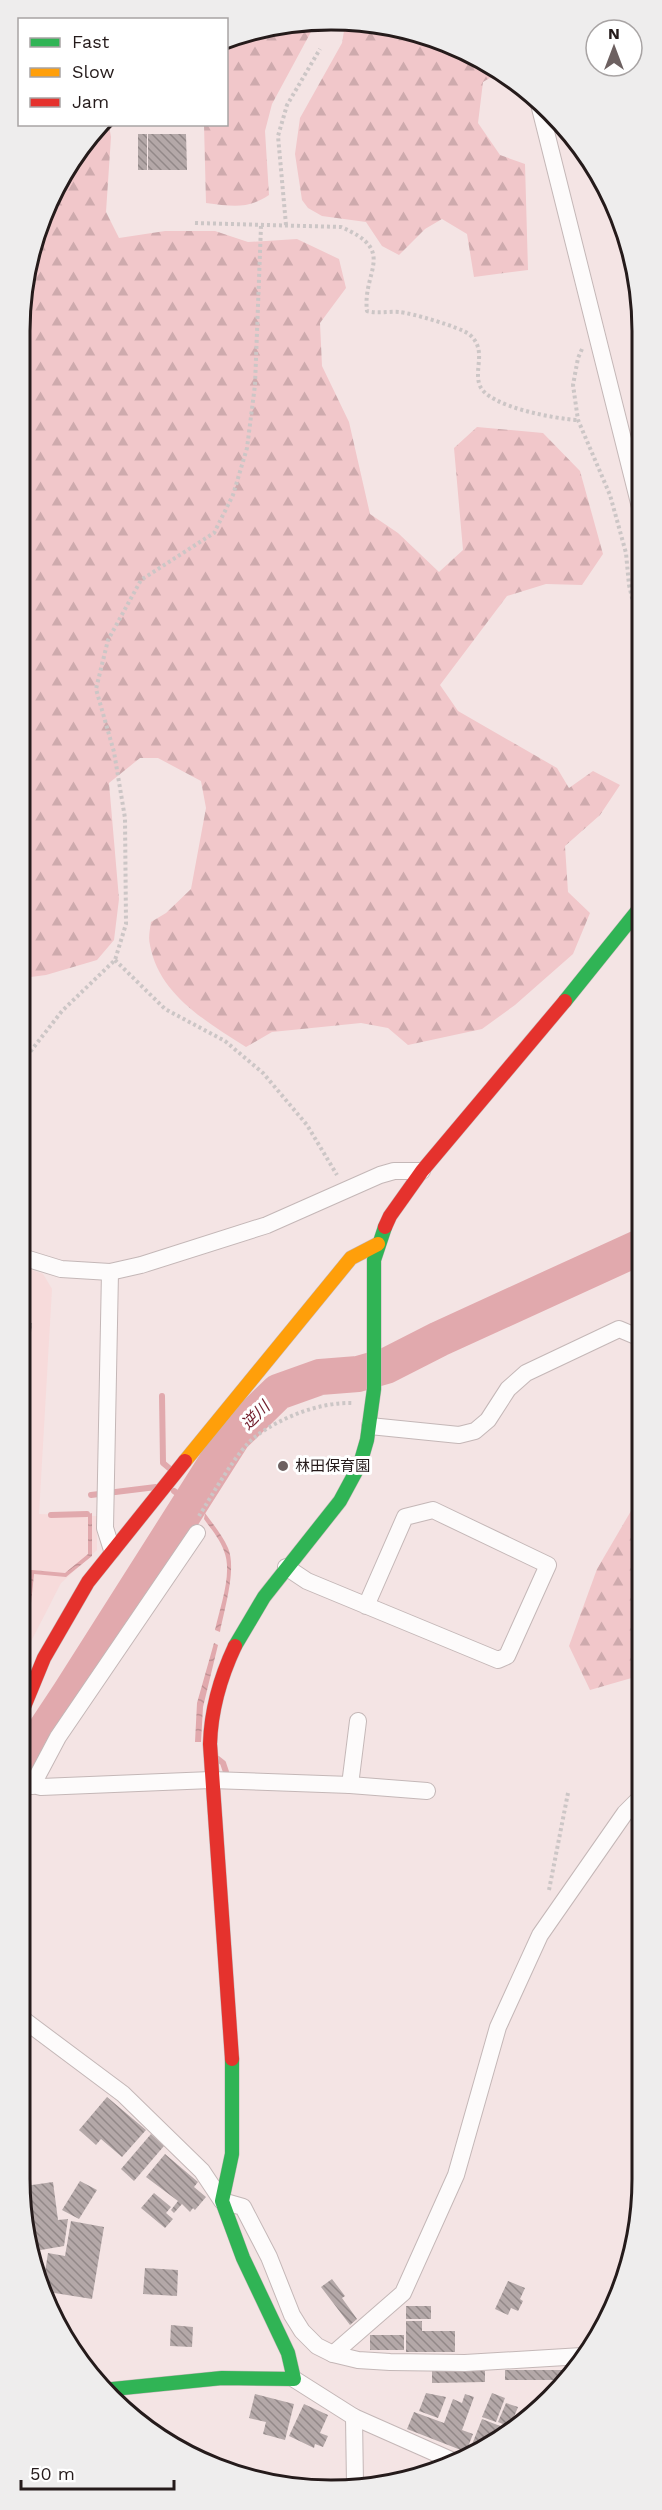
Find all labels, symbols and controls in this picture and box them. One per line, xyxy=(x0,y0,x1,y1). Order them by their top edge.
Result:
legend xyxy=(18,18,228,126)
north arrow xyxy=(584,18,644,78)
text: N xyxy=(608,24,620,43)
text: Fast xyxy=(72,31,110,52)
text: Slow xyxy=(72,61,115,82)
text: Jam xyxy=(72,91,109,112)
water label: 逆川 xyxy=(237,1396,275,1433)
place label: 林田保育園 xyxy=(295,1457,370,1475)
marker: 林田保育園 xyxy=(276,1459,290,1473)
scale bar xyxy=(21,2453,174,2491)
text: 50 m xyxy=(30,2463,75,2484)

